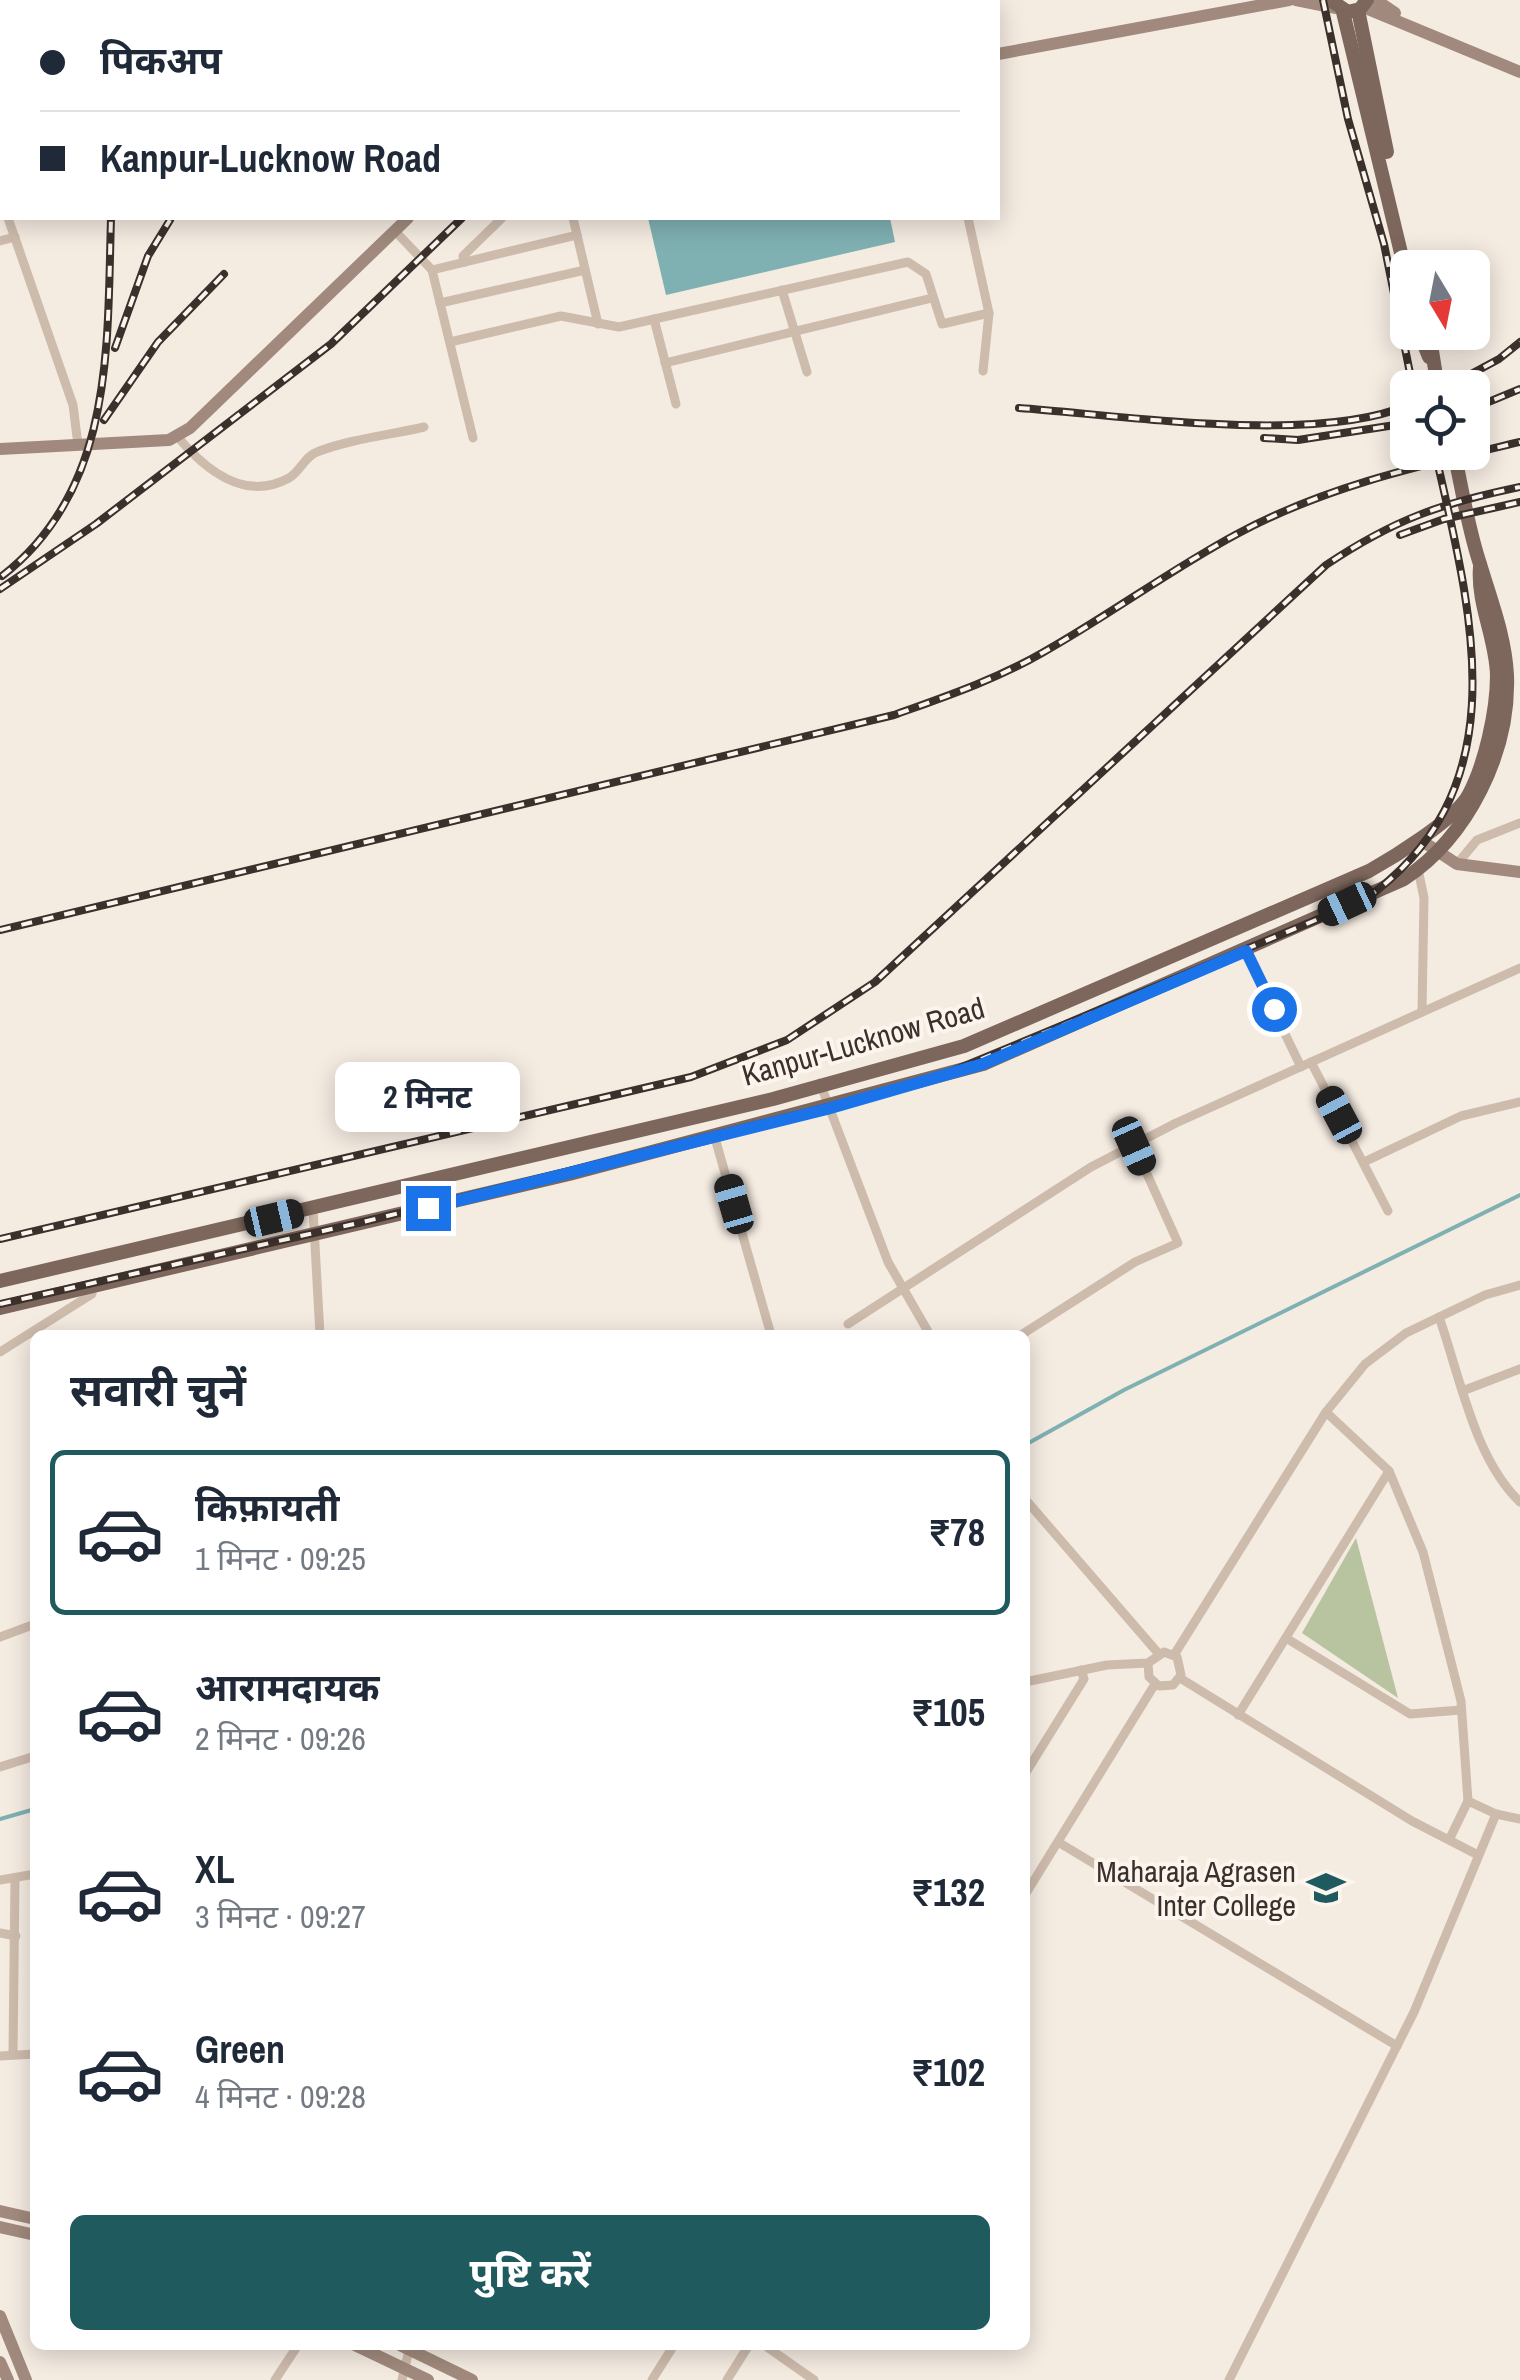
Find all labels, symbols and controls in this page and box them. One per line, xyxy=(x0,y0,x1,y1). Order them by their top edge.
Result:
text: पिकअप xyxy=(100,35,222,86)
text: Kanpur-Lucknow Road xyxy=(100,133,441,184)
north arrow xyxy=(1390,250,1490,350)
map controls xyxy=(1390,250,1490,470)
button: locate xyxy=(1390,370,1490,470)
car xyxy=(1313,878,1381,930)
street label: Kanpur-Lucknow Road xyxy=(737,987,989,1095)
route start xyxy=(1252,987,1297,1032)
callout: 2 मिनट xyxy=(336,1063,520,1133)
text: 2 मिनट xyxy=(383,1075,472,1118)
car xyxy=(1312,1081,1366,1149)
car xyxy=(1108,1112,1160,1180)
car xyxy=(711,1171,757,1237)
route end xyxy=(406,1186,451,1231)
car xyxy=(241,1197,307,1239)
text: सवारी चुनें xyxy=(70,1359,246,1420)
text: किफ़ायती xyxy=(195,1482,339,1533)
icon: car xyxy=(75,1488,165,1578)
text: ₹78 xyxy=(928,1507,985,1558)
text: 1 मिनट · 09:25 xyxy=(195,1537,366,1580)
text: आरामदायक xyxy=(195,1662,379,1713)
icon: car xyxy=(75,1668,165,1758)
text: ₹105 xyxy=(911,1687,985,1738)
text: 2 मिनट · 09:26 xyxy=(195,1717,366,1760)
text: XL xyxy=(195,1844,235,1895)
icon: car xyxy=(75,1848,165,1938)
place label: Maharaja Agrasen Inter College xyxy=(1096,1851,1296,1925)
text: ₹132 xyxy=(911,1867,985,1918)
school or university icon: Maharaja Agrasen Inter College xyxy=(1305,1867,1347,1909)
text: 3 मिनट · 09:27 xyxy=(195,1895,366,1938)
text: Green xyxy=(195,2024,285,2075)
icon: car xyxy=(75,2028,165,2118)
text: ₹102 xyxy=(911,2047,985,2098)
text: 4 मिनट · 09:28 xyxy=(195,2075,366,2118)
button: पुष्टि करें xyxy=(70,2215,990,2330)

